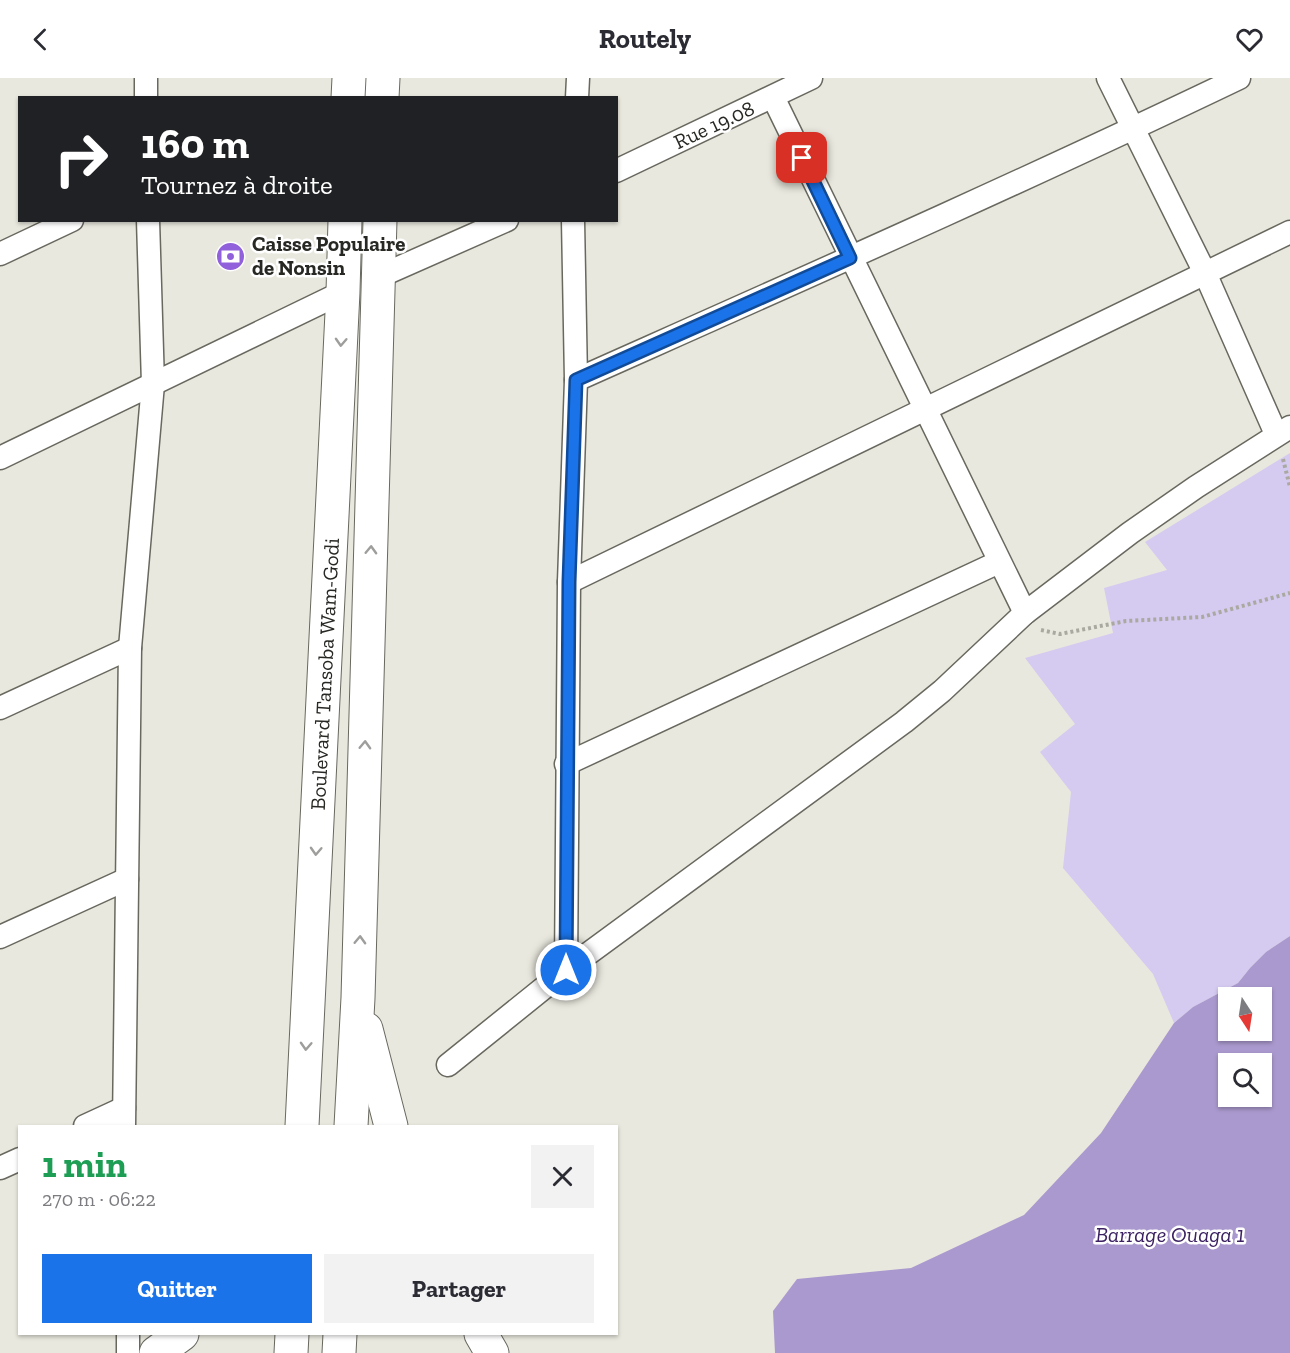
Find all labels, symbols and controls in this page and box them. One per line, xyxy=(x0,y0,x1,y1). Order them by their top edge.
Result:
icon: back xyxy=(24,23,57,56)
text: Routely xyxy=(599,23,691,55)
icon: heart xyxy=(1233,23,1266,56)
street label: Rue 19.08 xyxy=(669,95,758,154)
text: 160 m xyxy=(141,118,249,169)
icon: right xyxy=(42,120,120,198)
pin xyxy=(776,132,827,183)
icon: arrive xyxy=(785,141,818,174)
text: Tournez à droite xyxy=(141,169,333,201)
place label: Caisse Populaire de Nonsin xyxy=(252,231,406,280)
bank icon: Caisse Populaire de Nonsin xyxy=(215,240,247,272)
one-way arrow xyxy=(334,337,347,346)
street label: Boulevard Tansoba Wam-Godi xyxy=(305,537,344,811)
one-way arrow xyxy=(364,545,377,554)
one-way arrow xyxy=(359,740,372,749)
one-way arrow xyxy=(309,847,322,856)
one-way arrow xyxy=(353,935,366,944)
position arrow xyxy=(534,938,598,1002)
north arrow xyxy=(1218,987,1272,1041)
map controls xyxy=(1218,987,1272,1107)
one-way arrow xyxy=(300,1042,313,1051)
button: search xyxy=(1218,1053,1272,1107)
text: 1 min xyxy=(42,1143,127,1186)
button: close xyxy=(531,1145,594,1208)
text: 270 m · 06:22 xyxy=(42,1187,156,1211)
water label: Barrage Ouaga 1 xyxy=(1095,1221,1245,1248)
button: Quitter xyxy=(42,1254,312,1323)
button: Partager xyxy=(324,1254,594,1323)

